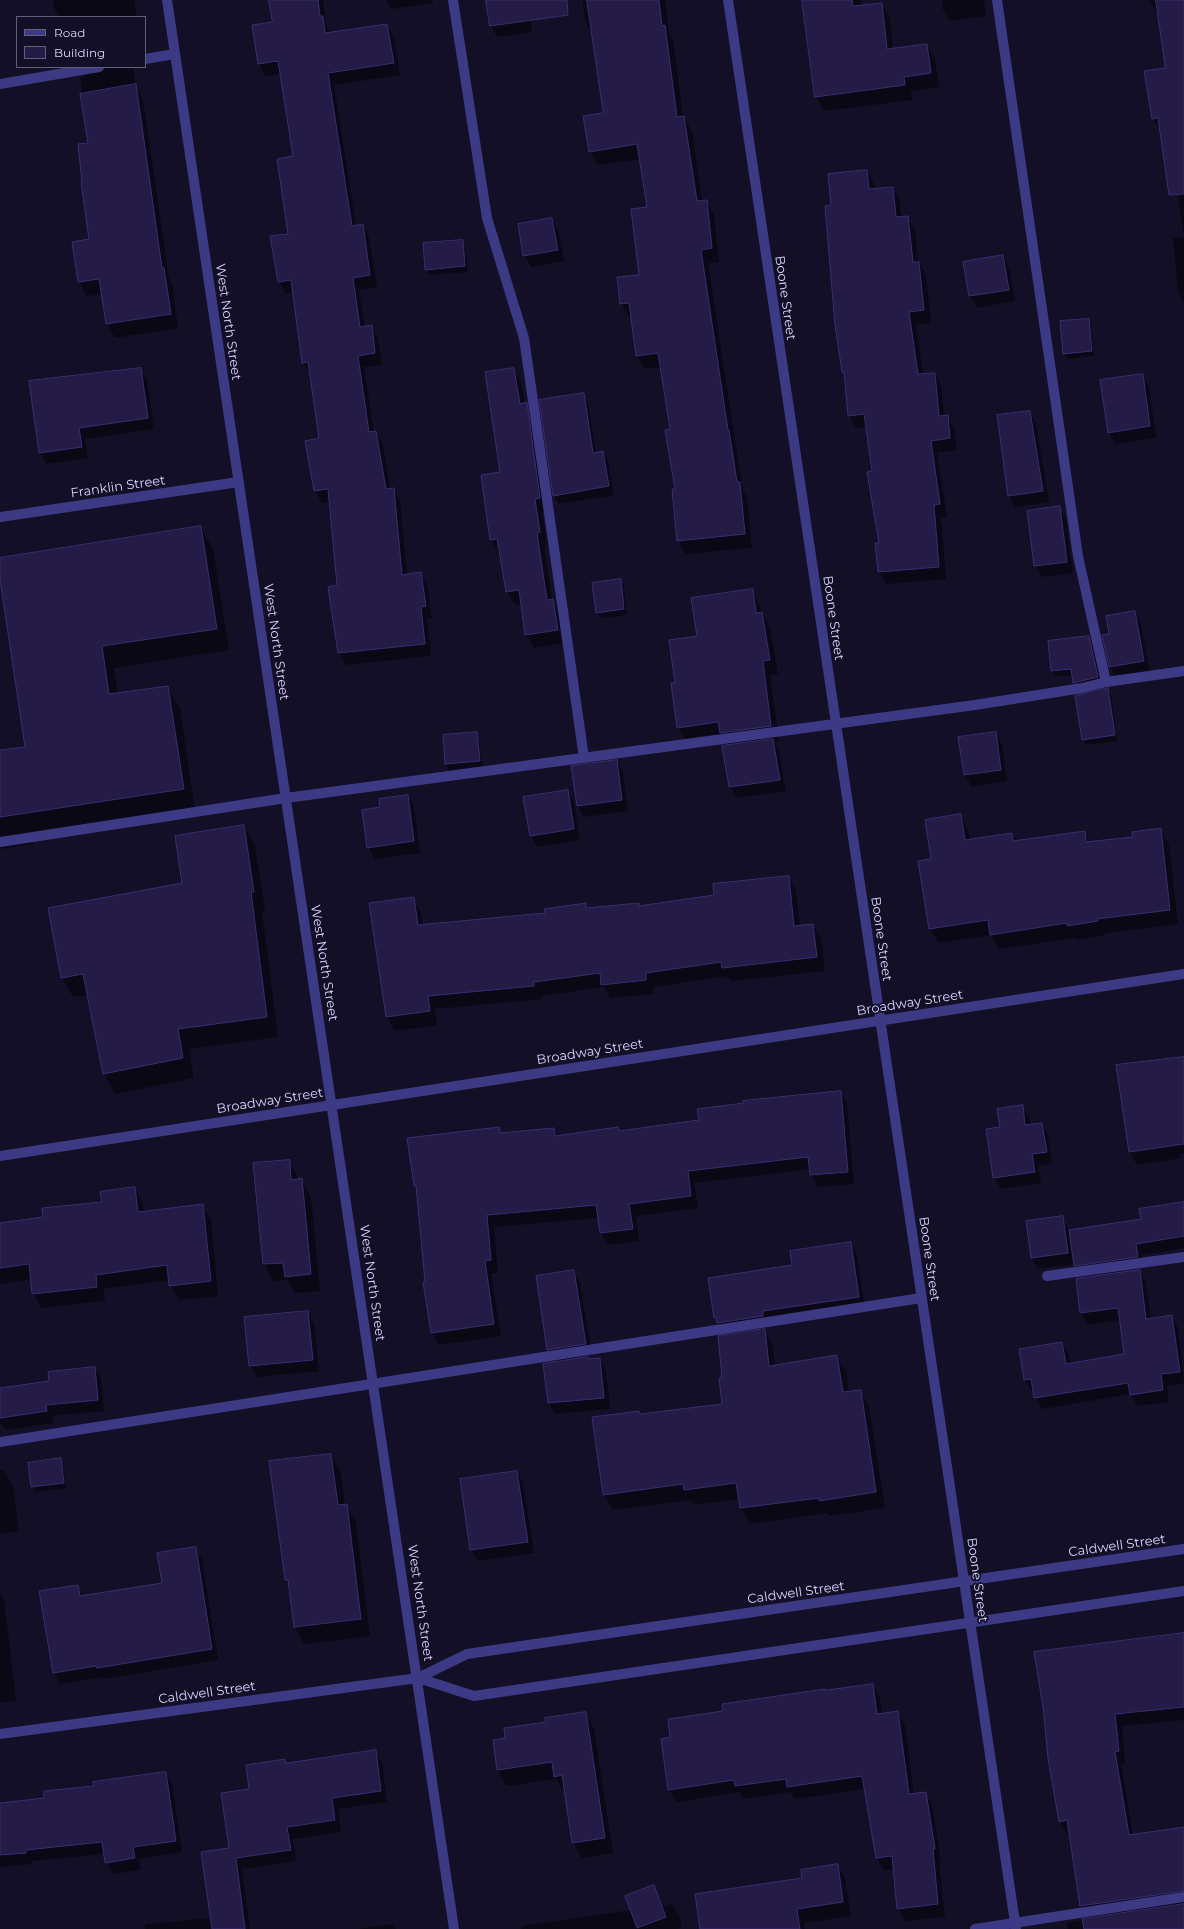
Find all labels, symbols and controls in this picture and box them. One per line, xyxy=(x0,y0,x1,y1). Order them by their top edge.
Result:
legend xyxy=(16,16,146,68)
text: Road xyxy=(54,25,85,40)
text: Building xyxy=(54,45,105,60)
street label: Boone Street xyxy=(771,255,799,341)
street label: West North Street xyxy=(212,263,244,381)
street label: Franklin Street xyxy=(70,473,166,501)
street label: Boone Street xyxy=(819,575,847,661)
street label: West North Street xyxy=(260,583,292,701)
street label: Boone Street xyxy=(867,896,895,982)
street label: West North Street xyxy=(307,904,341,1022)
street label: Broadway Street xyxy=(856,987,964,1019)
street label: Broadway Street xyxy=(536,1036,644,1068)
street label: Broadway Street xyxy=(216,1085,324,1117)
street label: Boone Street xyxy=(915,1216,943,1302)
street label: West North Street xyxy=(356,1224,388,1342)
street label: Caldwell Street xyxy=(1067,1531,1167,1561)
street label: Boone Street xyxy=(963,1537,991,1623)
street label: West North Street xyxy=(404,1544,436,1662)
street label: Caldwell Street xyxy=(746,1578,846,1608)
street label: Caldwell Street xyxy=(157,1678,257,1708)

